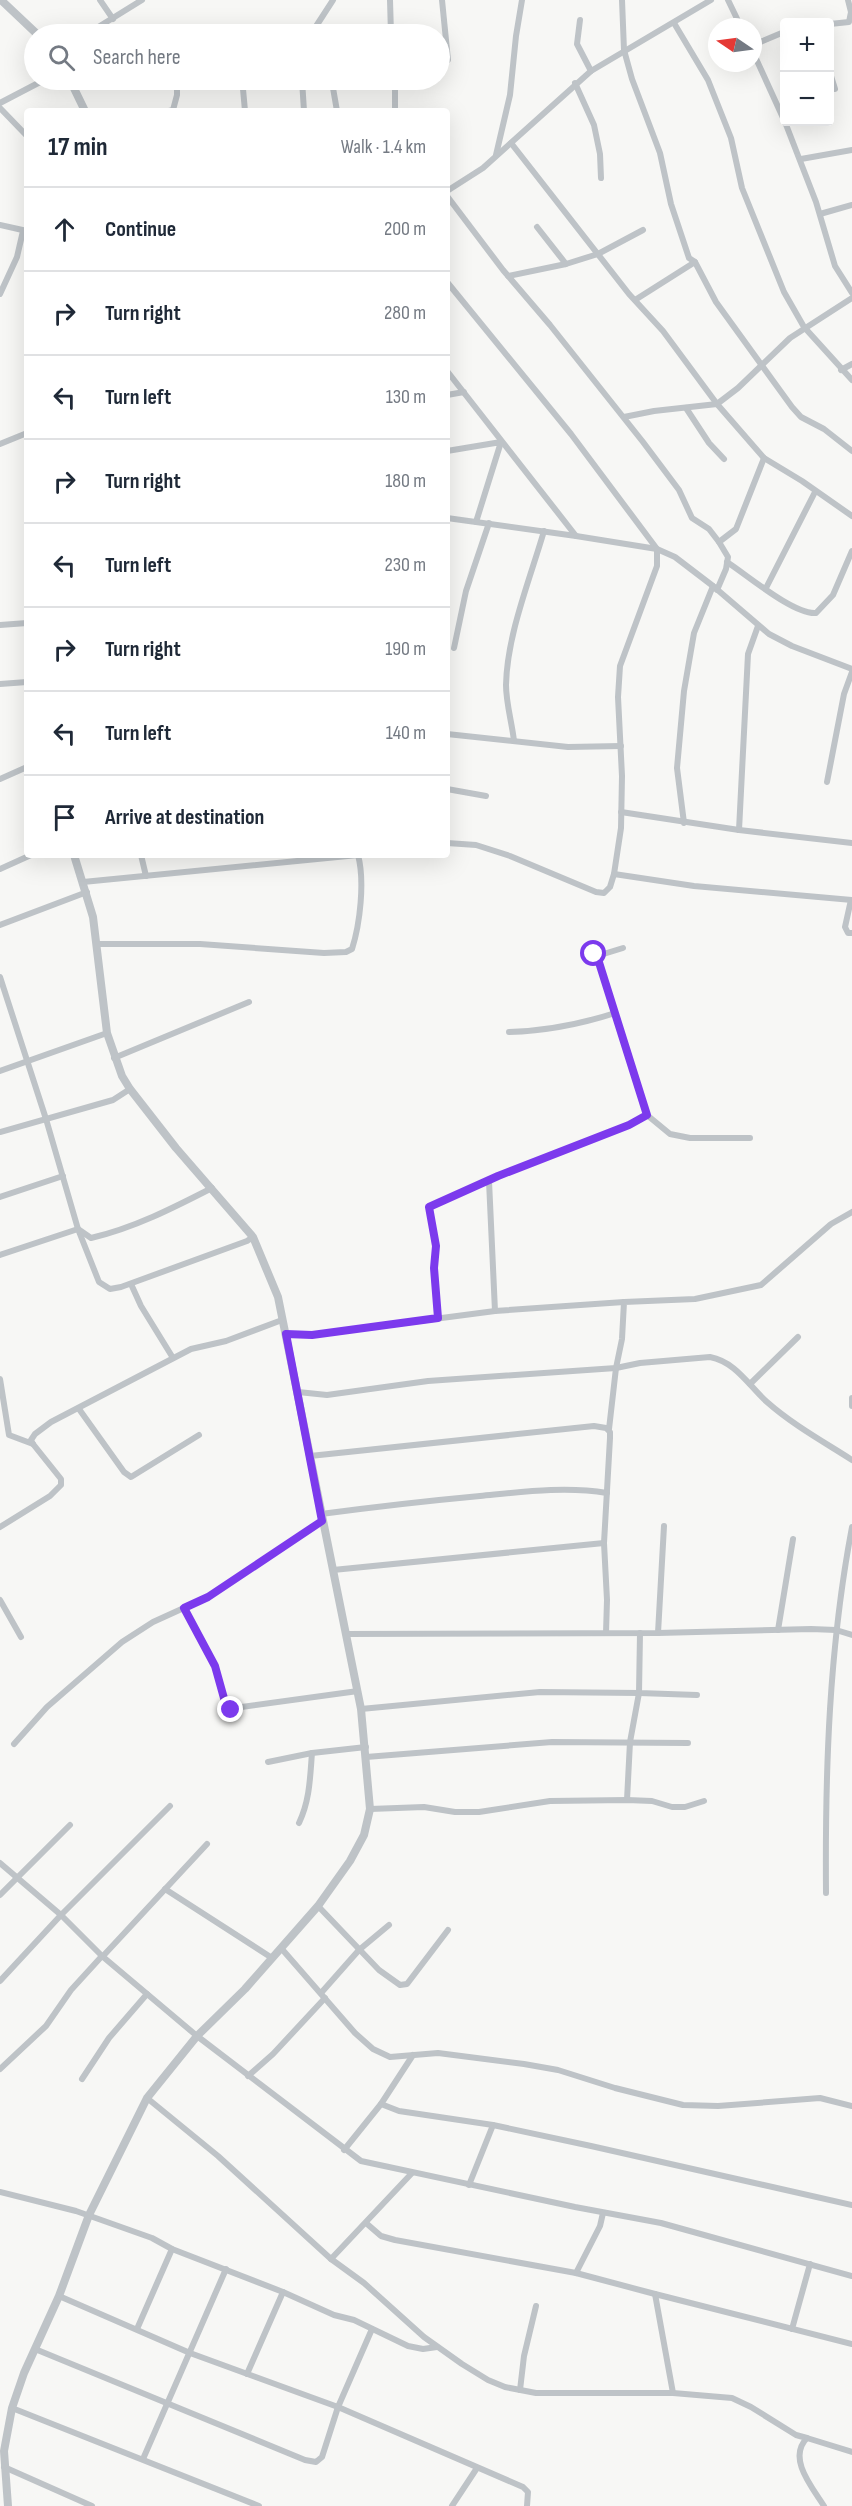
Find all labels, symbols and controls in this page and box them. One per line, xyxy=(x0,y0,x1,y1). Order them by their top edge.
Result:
north arrow xyxy=(708,18,762,72)
map controls xyxy=(780,18,834,126)
button: + xyxy=(780,18,834,72)
search box xyxy=(24,24,450,90)
icon: search xyxy=(45,41,78,74)
text: Search here xyxy=(93,44,180,71)
button: − xyxy=(780,72,834,126)
text: 17 min xyxy=(48,132,108,163)
text: Walk · 1.4 km xyxy=(341,135,426,159)
icon: ahead xyxy=(48,213,81,246)
text: Continue xyxy=(105,216,176,243)
text: 200 m xyxy=(384,217,426,241)
icon: right xyxy=(48,297,81,330)
text: Turn right xyxy=(105,300,181,327)
text: 280 m xyxy=(384,301,426,325)
icon: left xyxy=(48,381,81,414)
text: Turn left xyxy=(105,384,171,411)
text: 130 m xyxy=(386,385,426,409)
icon: right xyxy=(48,465,81,498)
text: Turn right xyxy=(105,468,181,495)
text: 180 m xyxy=(385,469,426,493)
icon: left xyxy=(48,549,81,582)
text: Turn left xyxy=(105,552,171,579)
text: 230 m xyxy=(384,553,426,577)
icon: right xyxy=(48,633,81,666)
text: Turn right xyxy=(105,636,181,663)
text: 190 m xyxy=(385,637,426,661)
icon: left xyxy=(48,717,81,750)
text: Turn left xyxy=(105,720,171,747)
text: 140 m xyxy=(386,721,426,745)
icon: arrive xyxy=(48,801,81,834)
text: Arrive at destination xyxy=(105,804,264,831)
route start xyxy=(580,940,606,966)
route end xyxy=(217,1696,243,1722)

